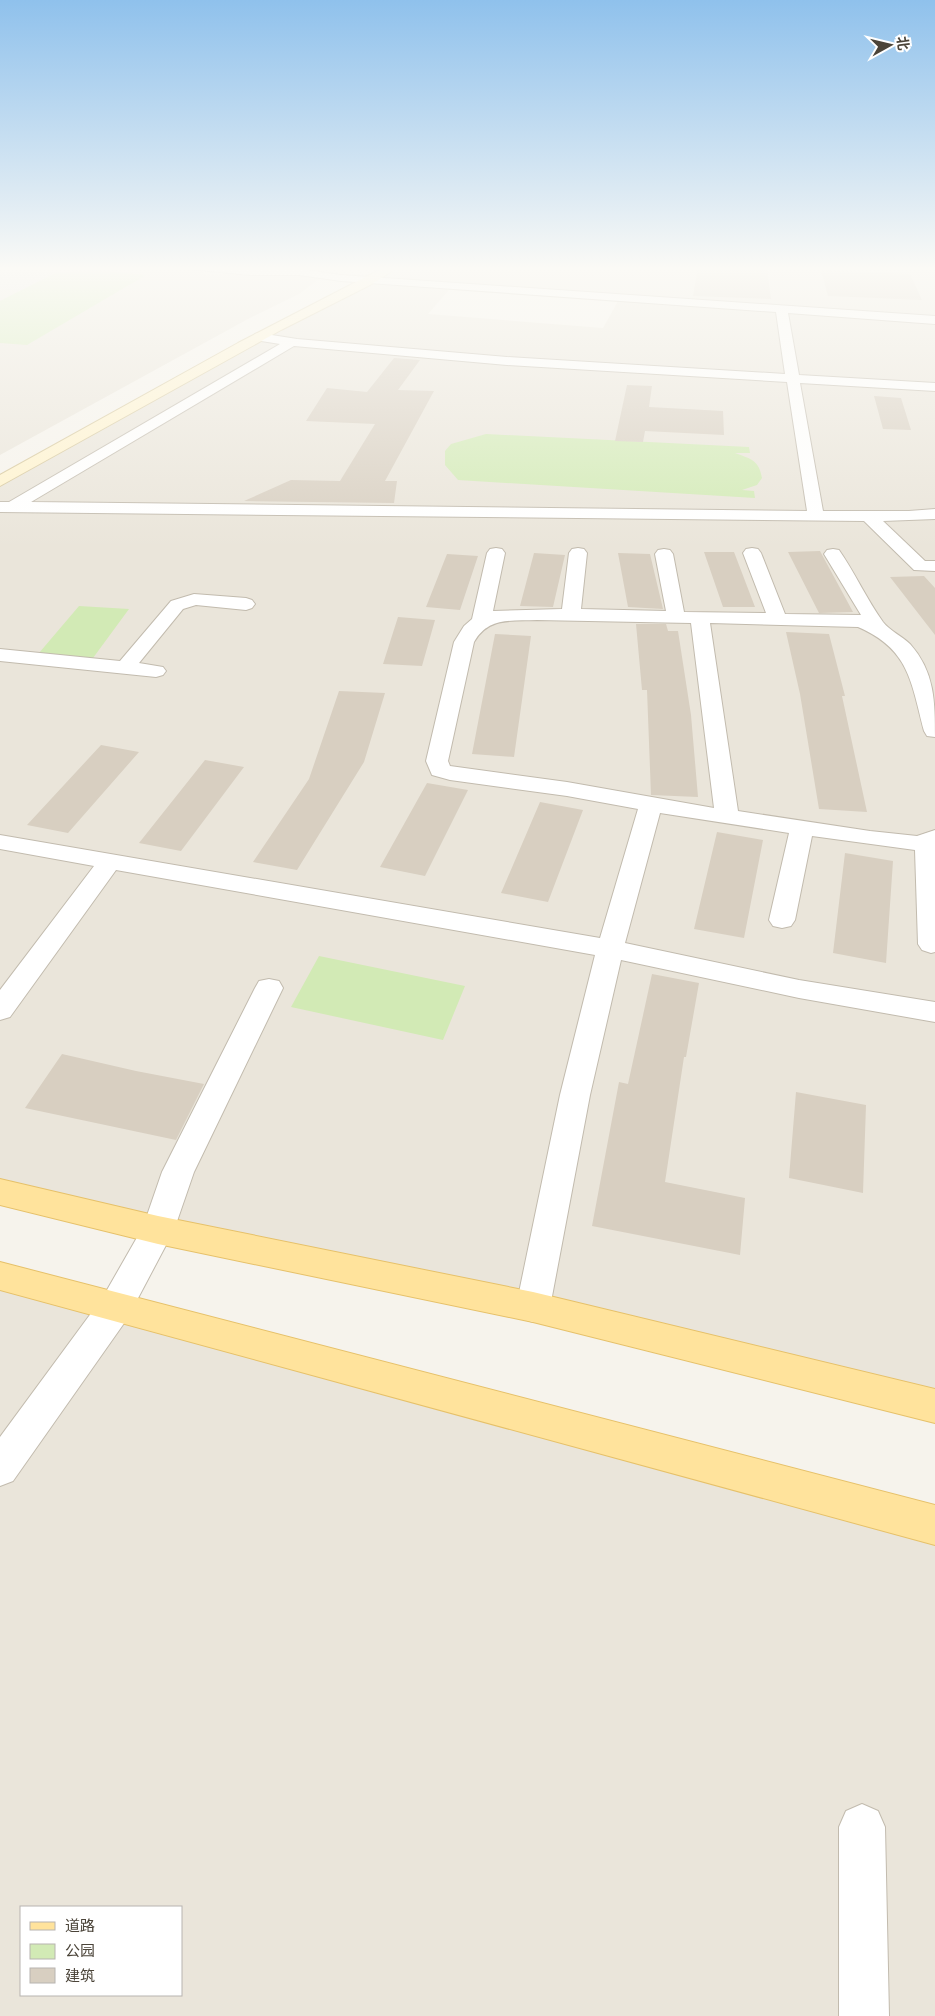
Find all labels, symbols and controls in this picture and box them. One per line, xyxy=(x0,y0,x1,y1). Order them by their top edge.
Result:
north arrow xyxy=(865,20,915,70)
text: 北 xyxy=(893,35,913,51)
legend xyxy=(20,1906,182,1996)
text: 道路 xyxy=(65,1916,95,1935)
text: 公园 xyxy=(65,1941,95,1960)
text: 建筑 xyxy=(65,1966,95,1985)

